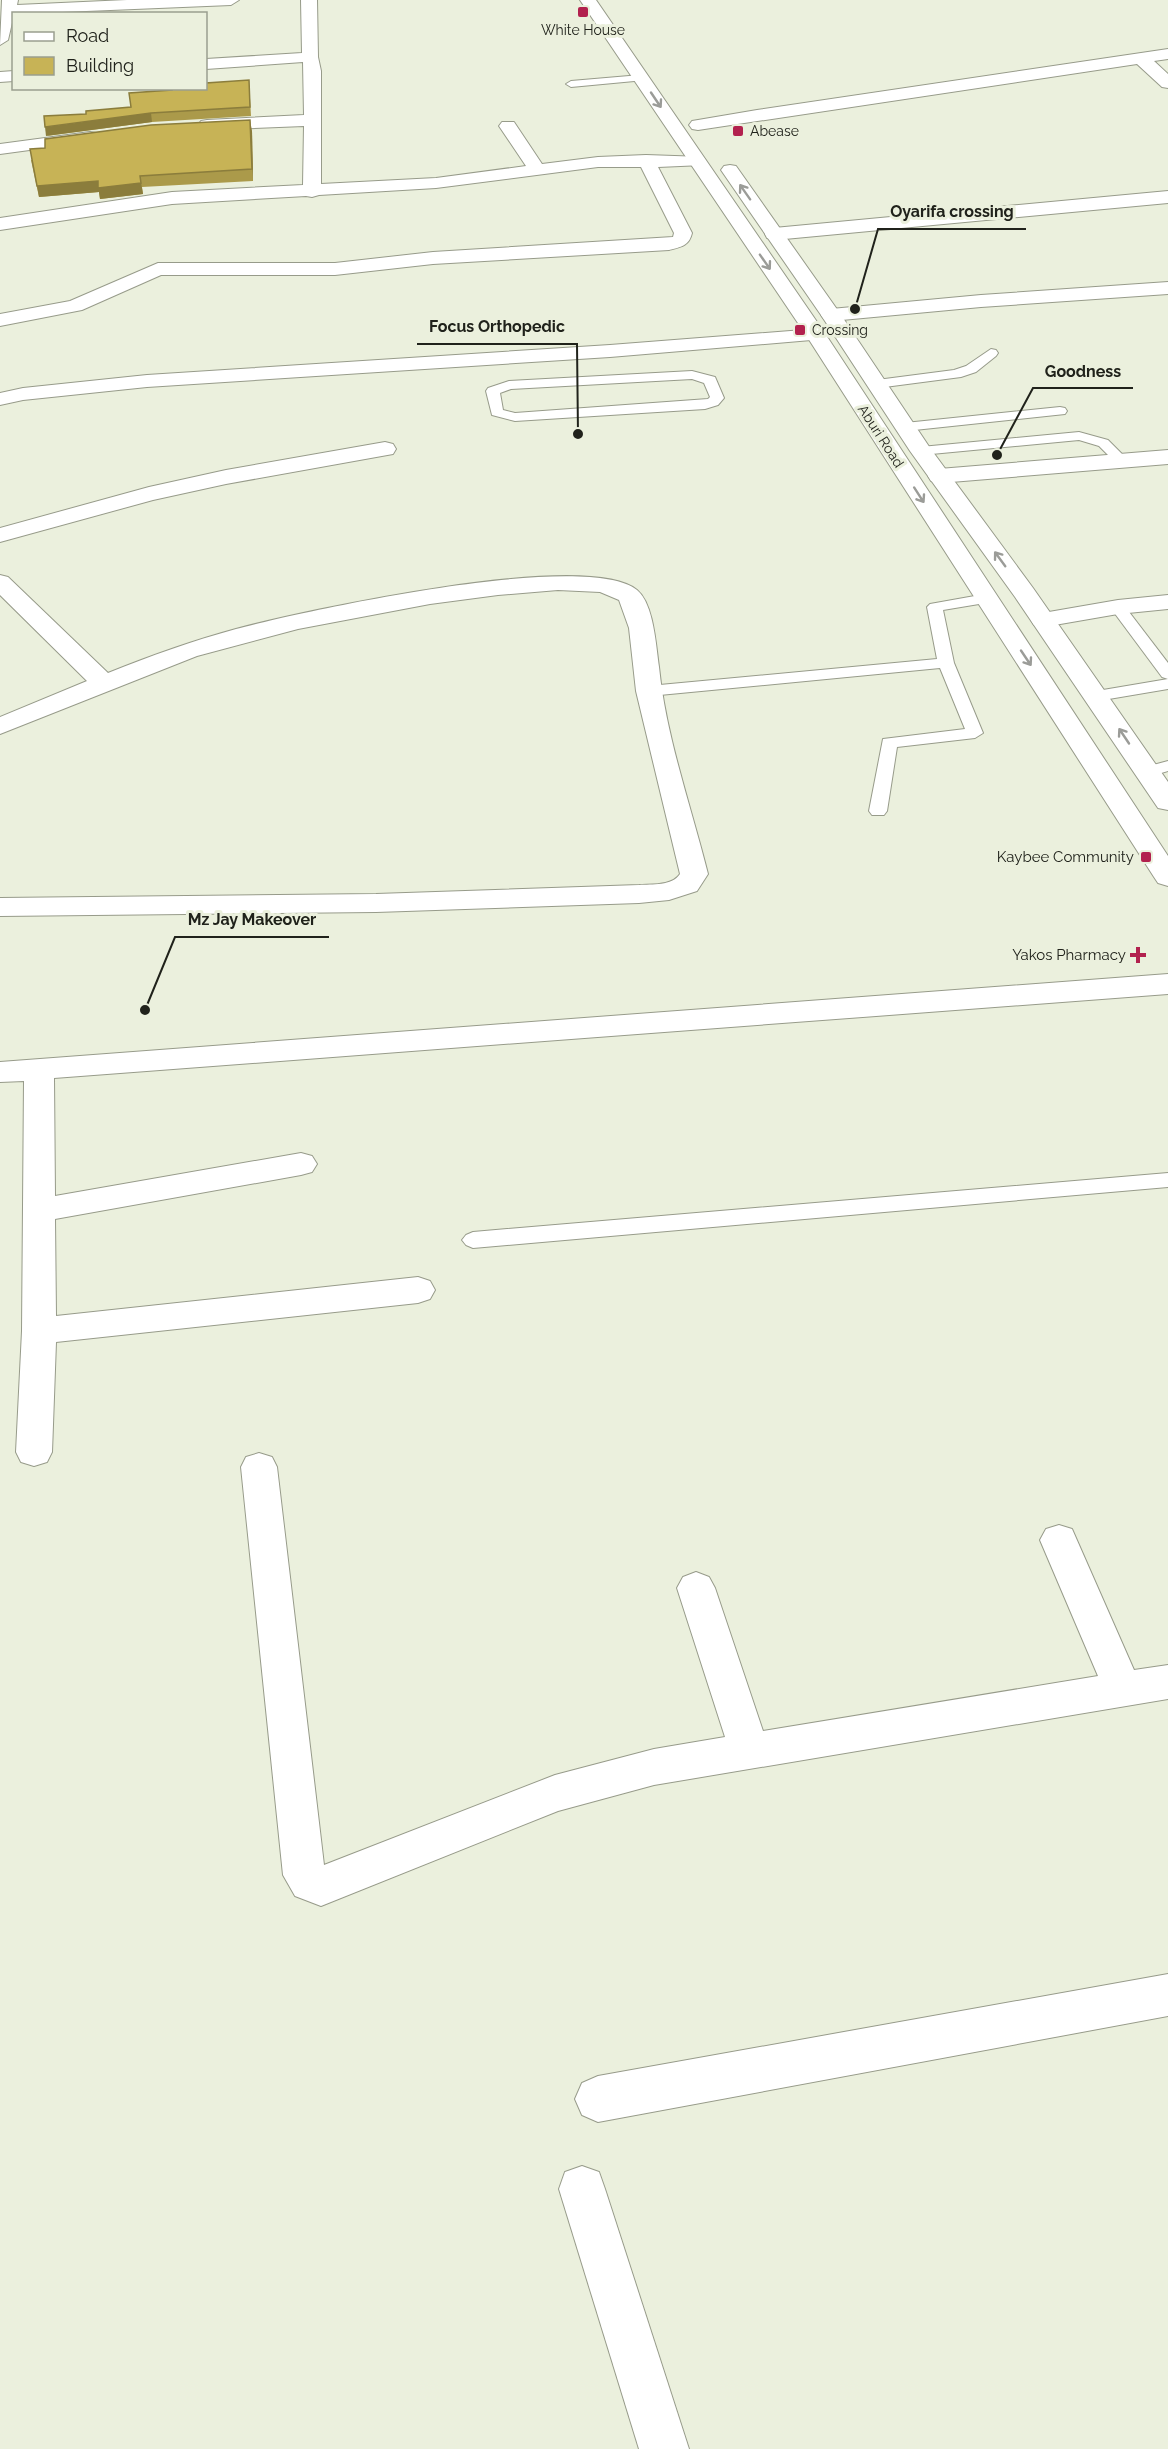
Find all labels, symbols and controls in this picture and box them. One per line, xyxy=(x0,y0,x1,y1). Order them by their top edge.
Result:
marker: White House xyxy=(576,5,590,19)
legend xyxy=(12,12,207,90)
place label: White House xyxy=(541,22,625,38)
text: Road xyxy=(66,25,109,46)
text: Building xyxy=(66,55,134,76)
one-way arrow xyxy=(650,92,662,108)
place label: Abease xyxy=(750,123,799,139)
marker: Abease xyxy=(731,124,745,138)
one-way arrow xyxy=(739,185,751,201)
callout: Oyarifa crossing xyxy=(878,195,1026,229)
text: Oyarifa crossing xyxy=(890,202,1014,221)
one-way arrow xyxy=(759,254,771,270)
callout: Focus Orthopedic xyxy=(417,310,577,344)
text: Focus Orthopedic xyxy=(429,317,565,336)
place label: Crossing xyxy=(812,322,868,338)
marker: Crossing xyxy=(793,323,807,337)
callout: Goodness xyxy=(1033,354,1133,388)
text: Goodness xyxy=(1045,362,1121,381)
street label: Aburi Road xyxy=(855,402,907,470)
one-way arrow xyxy=(913,486,925,503)
one-way arrow xyxy=(994,552,1006,568)
one-way arrow xyxy=(1020,649,1032,666)
one-way arrow xyxy=(1118,728,1130,745)
place label: Kaybee Community xyxy=(997,848,1134,866)
marker: Kaybee Community xyxy=(1139,850,1153,864)
callout: Mz Jay Makeover xyxy=(175,903,329,937)
text: Mz Jay Makeover xyxy=(188,910,316,929)
place label: Yakos Pharmacy xyxy=(1012,946,1126,964)
marker: Yakos Pharmacy xyxy=(1131,948,1145,962)

